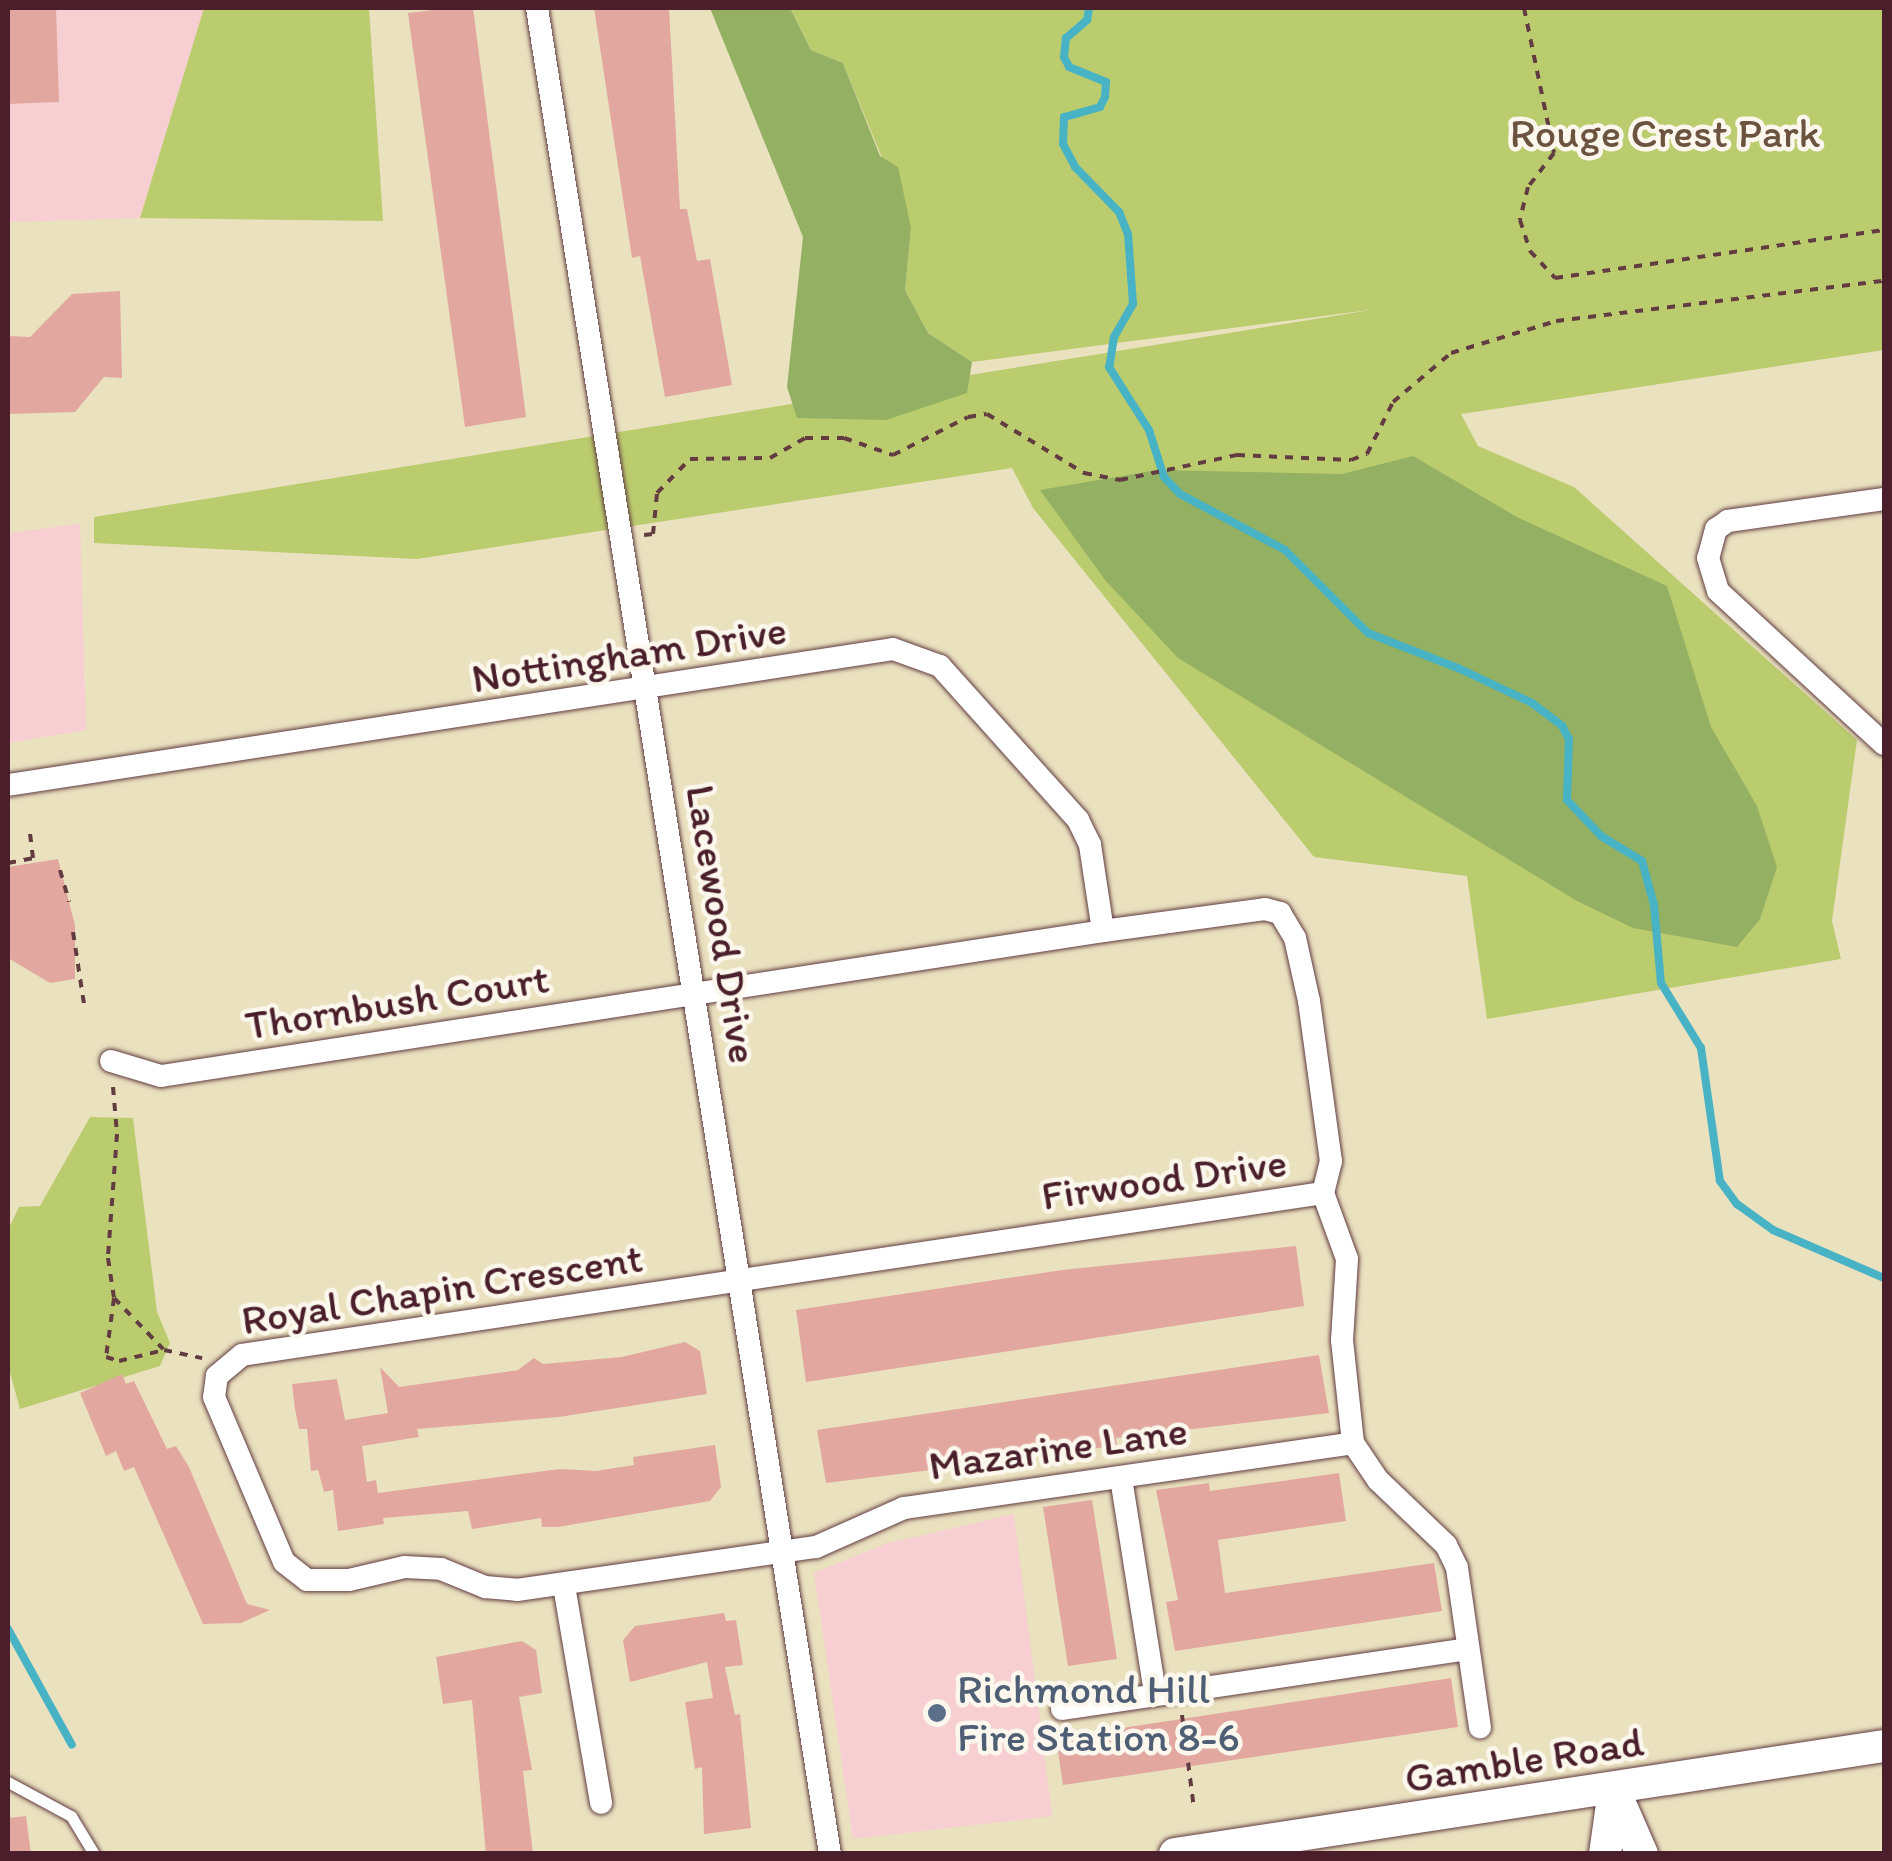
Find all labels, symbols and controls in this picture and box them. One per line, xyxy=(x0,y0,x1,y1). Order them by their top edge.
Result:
park label: Rouge Crest Park xyxy=(1510,108,1820,158)
street label: Nottingham Drive xyxy=(467,604,791,704)
street label: Lacewood Drive xyxy=(675,781,769,1067)
street label: Thornbush Court xyxy=(242,953,552,1051)
street label: Firwood Drive xyxy=(1038,1137,1290,1221)
street label: Royal Chapin Crescent xyxy=(238,1232,646,1346)
street label: Mazarine Lane xyxy=(925,1405,1191,1491)
place label: Richmond Hill Fire Station 8-6 xyxy=(957,1664,1240,1762)
marker: Richmond Hill Fire Station 8-6 xyxy=(926,1702,948,1724)
street label: Gamble Road xyxy=(1402,1716,1646,1804)

